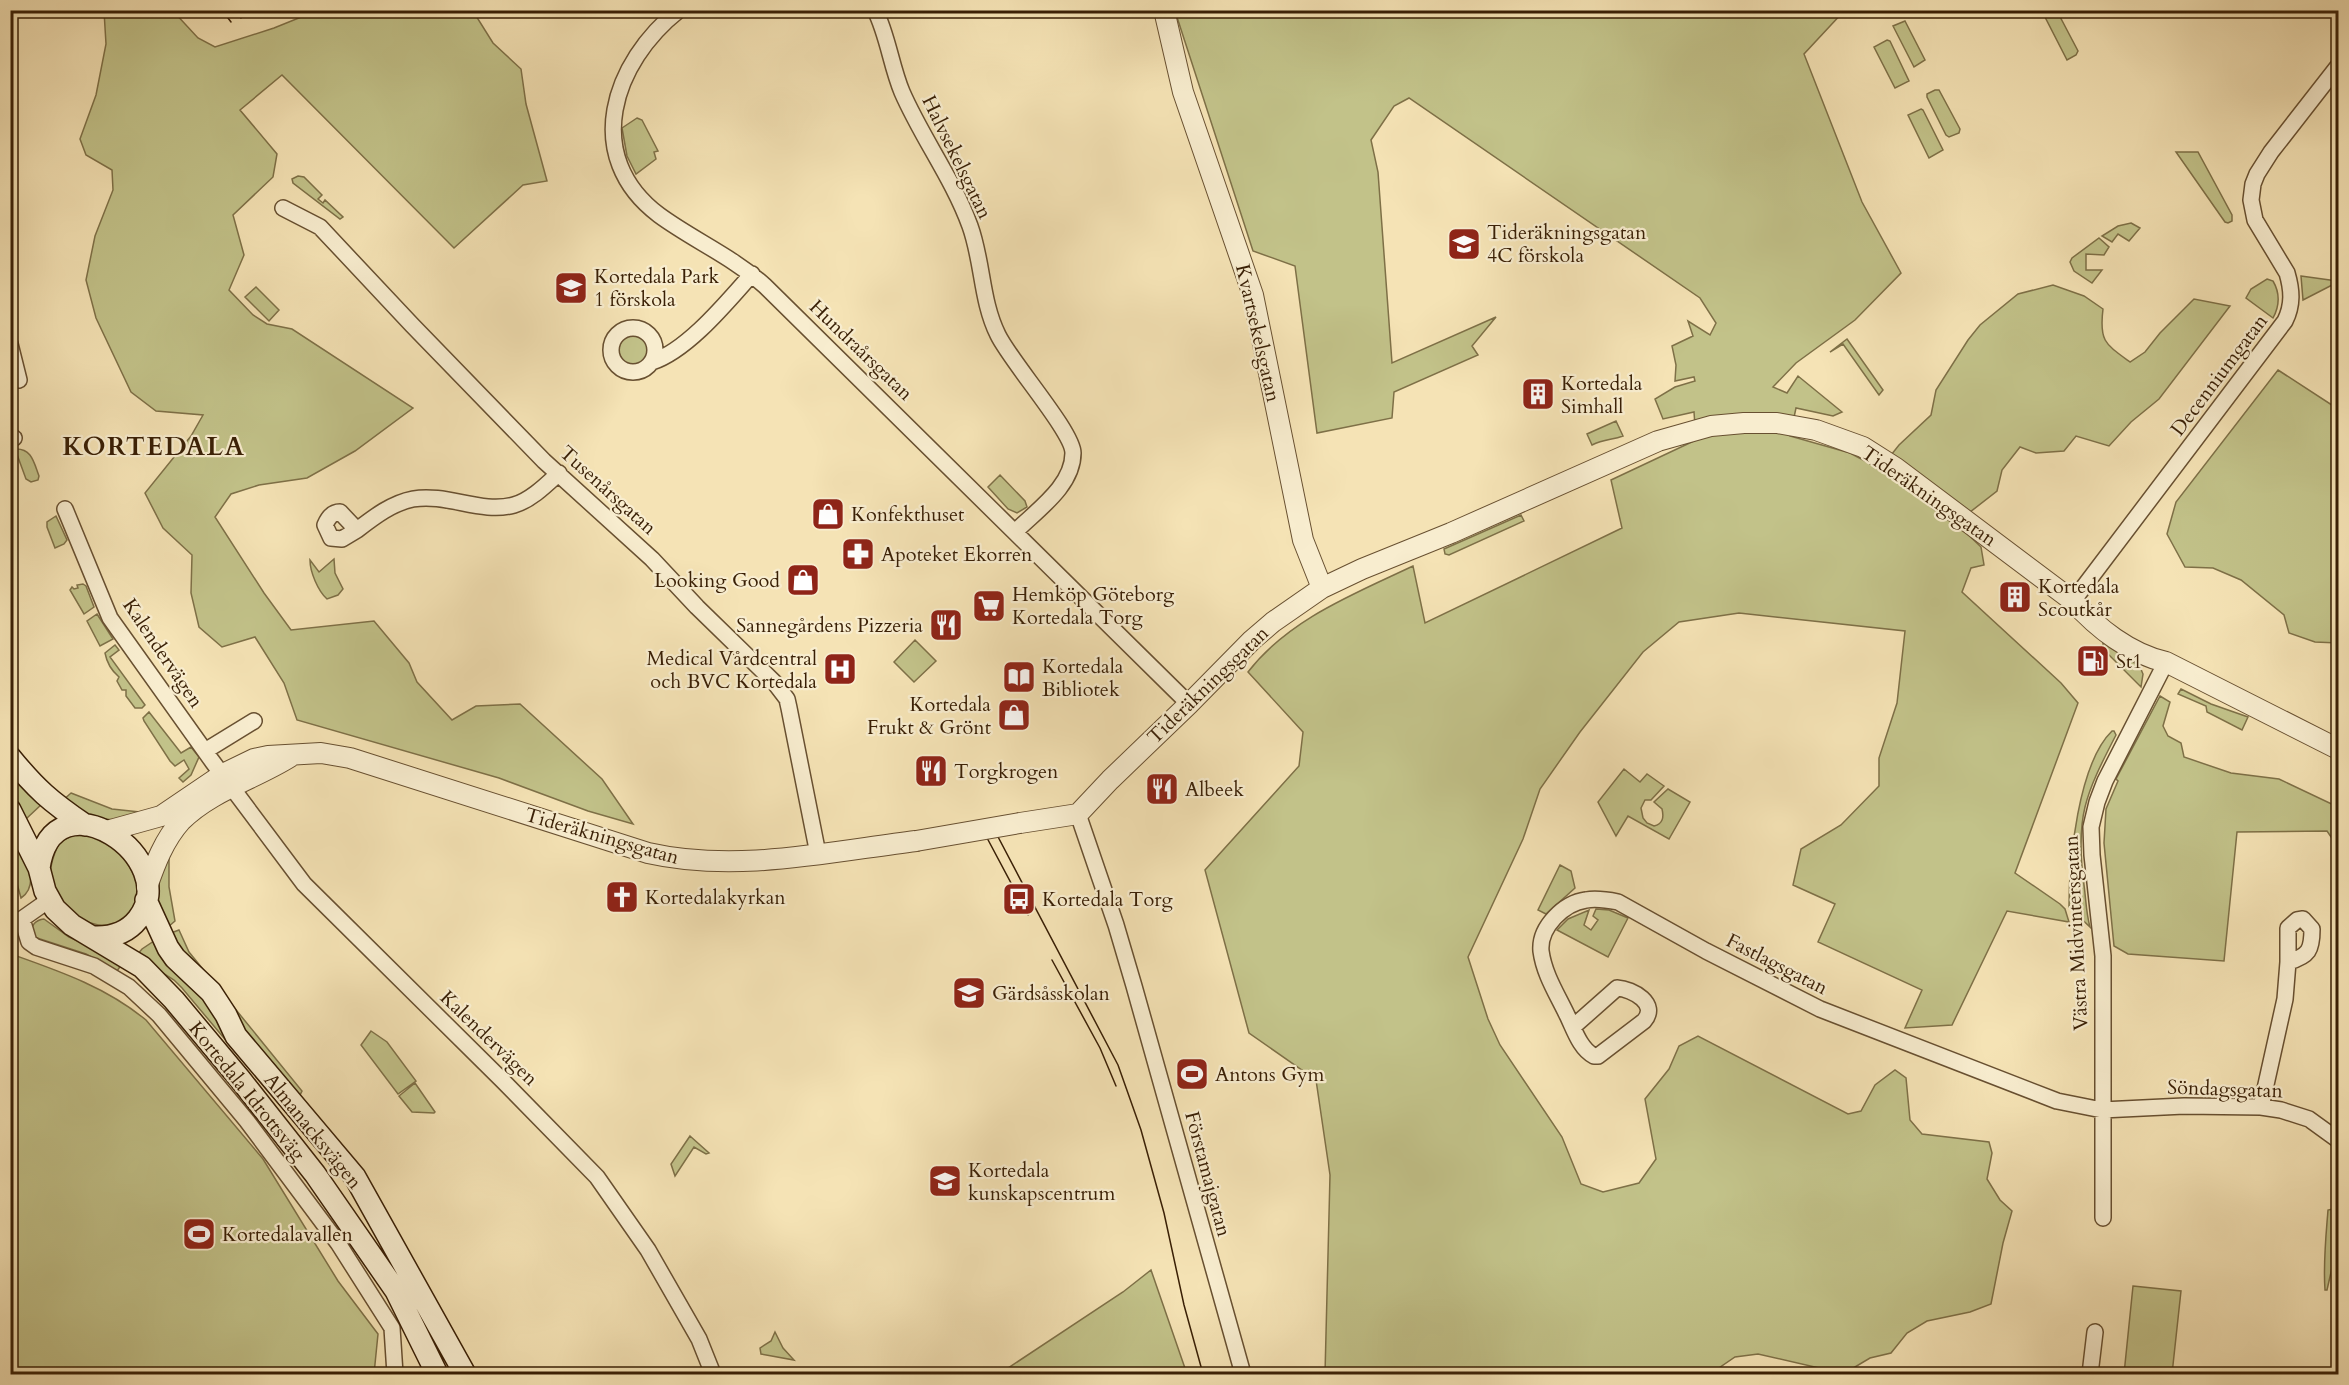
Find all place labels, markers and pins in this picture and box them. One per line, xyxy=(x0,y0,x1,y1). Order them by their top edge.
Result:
place label: Tideräkningsgatan 4C förskola xyxy=(1487,219,1647,269)
school or university icon: Tideräkningsgatan 4C förskola xyxy=(1446,226,1482,262)
place label: Kortedala Park 1 förskola xyxy=(594,263,720,313)
school or university icon: Kortedala Park 1 förskola xyxy=(553,270,589,306)
place label: Kortedala Simhall xyxy=(1561,370,1643,420)
building icon: Kortedala Simhall xyxy=(1520,376,1556,412)
shop icon: Konfekthuset xyxy=(810,496,846,532)
place label: Konfekthuset xyxy=(851,501,965,528)
pharmacy icon: Apoteket Ekorren xyxy=(840,536,876,572)
place label: Apoteket Ekorren xyxy=(881,541,1033,568)
shop icon: Looking Good xyxy=(785,562,821,598)
place label: Looking Good xyxy=(654,567,780,594)
place label: Kortedala Scoutkår xyxy=(2038,573,2120,623)
building icon: Kortedala Scoutkår xyxy=(1997,579,2033,615)
place label: Hemköp Göteborg Kortedala Torg xyxy=(1012,581,1175,631)
supermarket icon: Hemköp Göteborg Kortedala Torg xyxy=(971,588,1007,624)
restaurant icon: Sannegårdens Pizzeria xyxy=(928,607,964,643)
place label: Sannegårdens Pizzeria xyxy=(736,612,923,639)
fuel station icon: St1 xyxy=(2075,643,2111,679)
place label: Medical Vårdcentral och BVC Kortedala xyxy=(646,645,817,695)
place label: St1 xyxy=(2116,648,2143,675)
hospital icon: Medical Vårdcentral och BVC Kortedala xyxy=(822,651,858,687)
place label: Kortedala Bibliotek xyxy=(1042,653,1124,703)
library icon: Kortedala Bibliotek xyxy=(1001,659,1037,695)
place label: Kortedala Frukt & Grönt xyxy=(867,691,992,741)
shop icon: Kortedala Frukt & Grönt xyxy=(996,697,1032,733)
restaurant icon: Torgkrogen xyxy=(913,753,949,789)
place label: Torgkrogen xyxy=(954,758,1059,785)
restaurant icon: Albeek xyxy=(1144,771,1180,807)
place label: Albeek xyxy=(1185,776,1244,803)
church icon: Kortedalakyrkan xyxy=(604,879,640,915)
bus stop icon: Kortedala Torg xyxy=(1001,881,1037,917)
place label: Kortedalakyrkan xyxy=(645,884,786,911)
place label: Kortedala Torg xyxy=(1042,886,1174,913)
school or university icon: Gärdsåsskolan xyxy=(951,975,987,1011)
place label: Gärdsåsskolan xyxy=(992,980,1111,1007)
sports icon: Antons Gym xyxy=(1174,1056,1210,1092)
place label: Antons Gym xyxy=(1215,1061,1325,1088)
place label: Kortedala kunskapscentrum xyxy=(968,1157,1116,1207)
school or university icon: Kortedala kunskapscentrum xyxy=(927,1163,963,1199)
sports icon: Kortedalavallen xyxy=(181,1216,217,1252)
place label: Kortedalavallen xyxy=(222,1221,353,1248)

